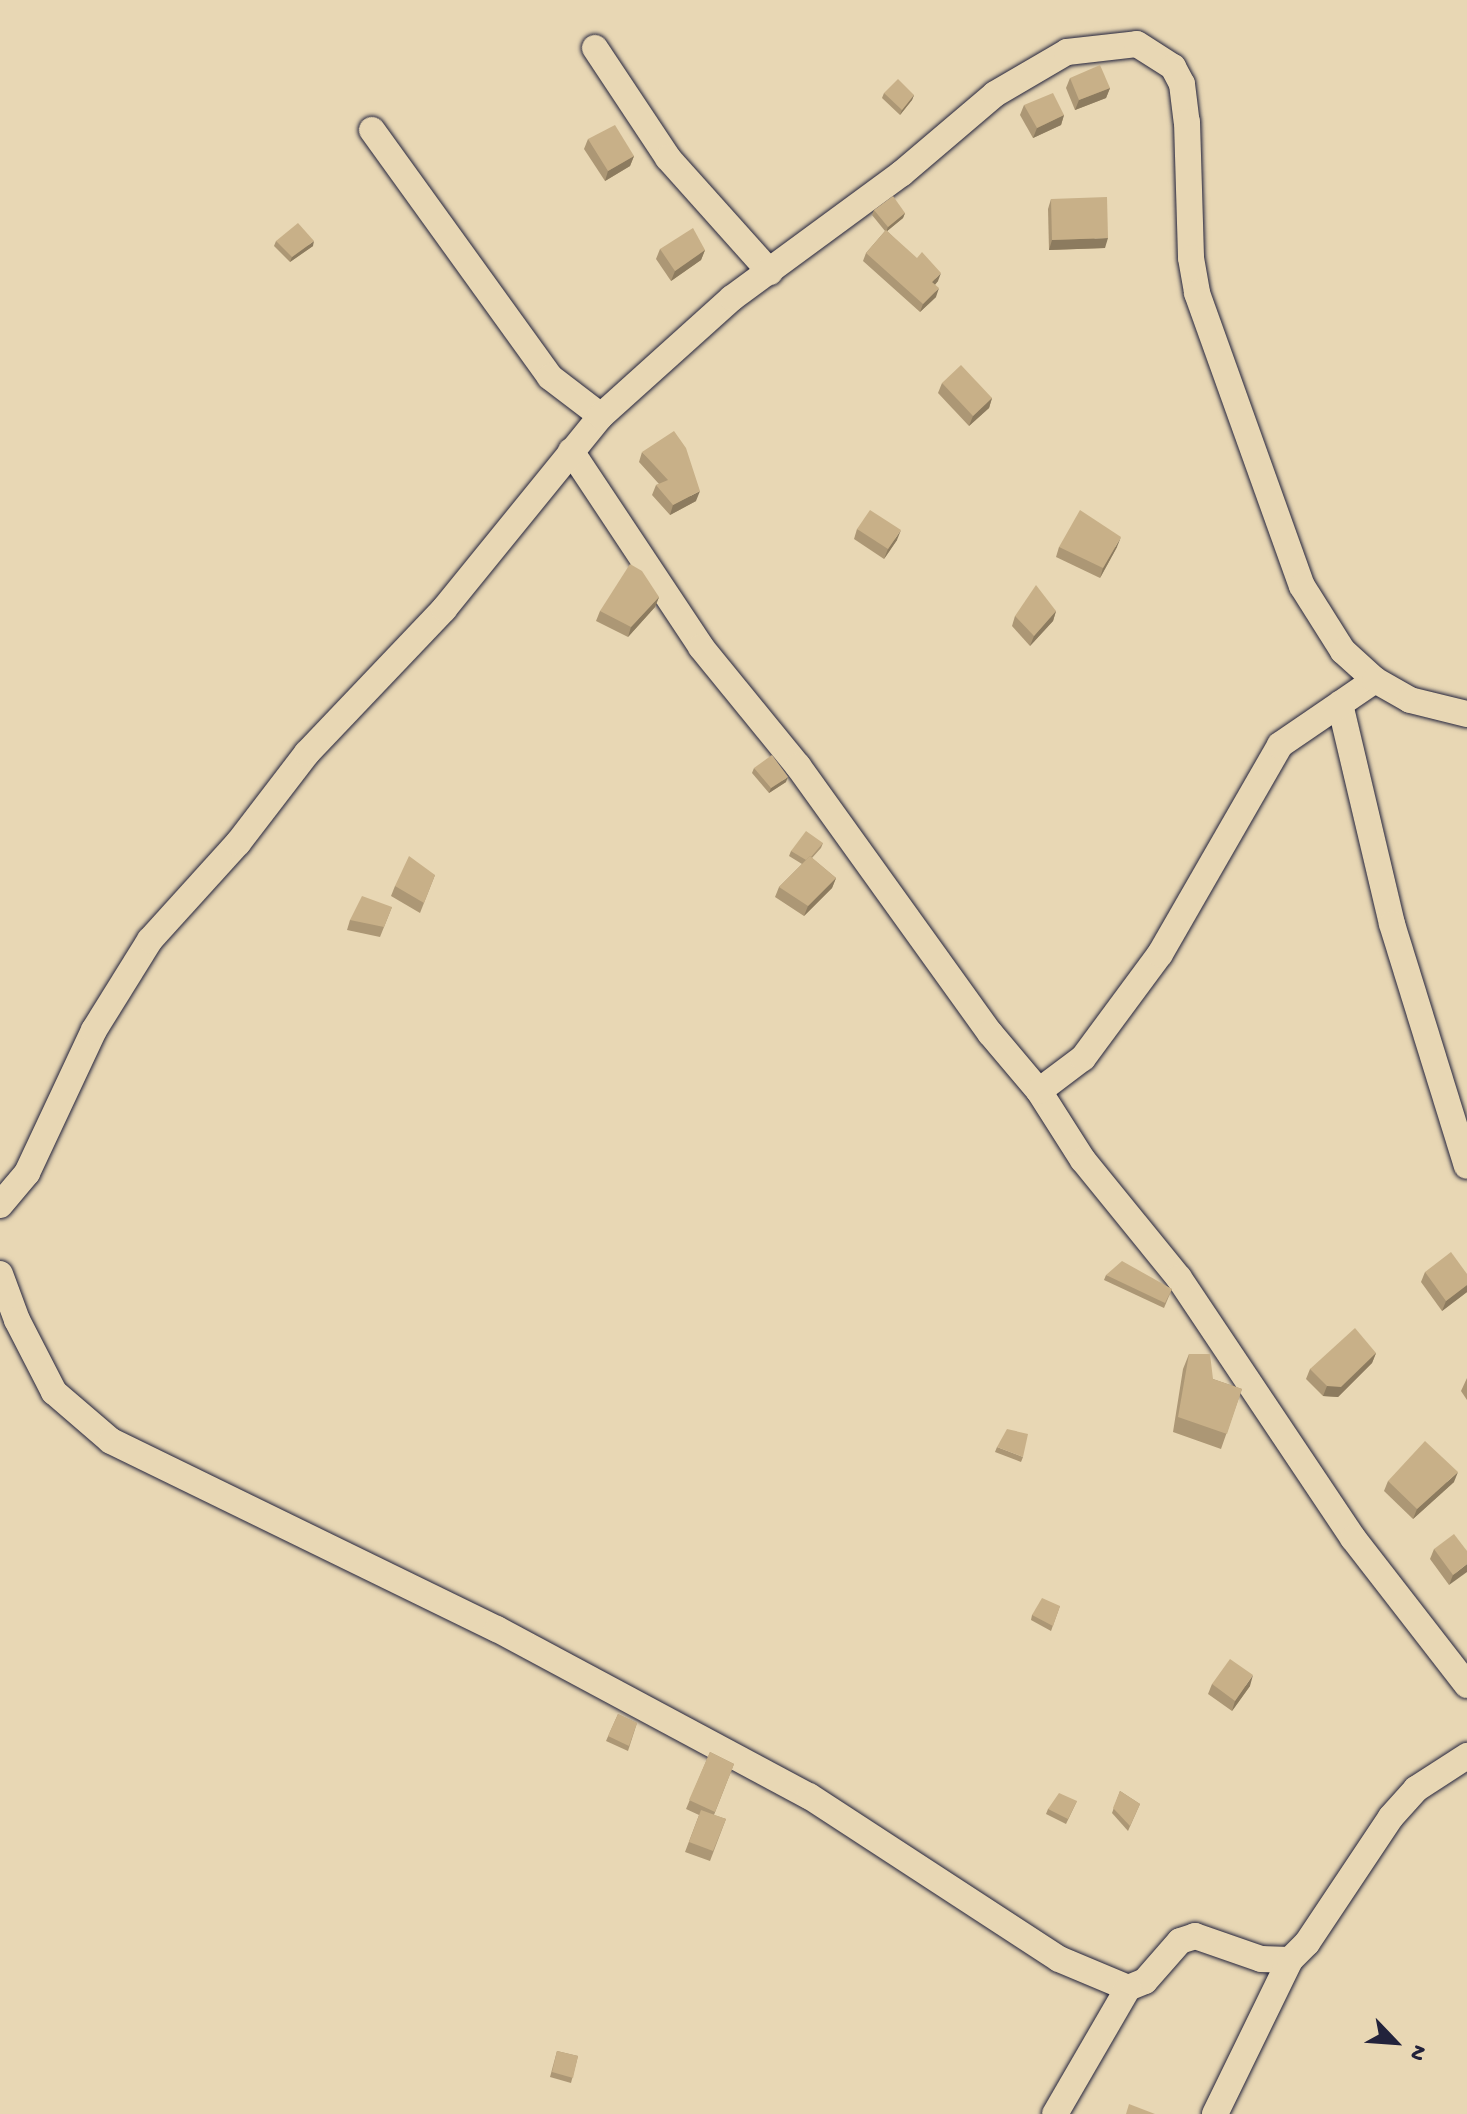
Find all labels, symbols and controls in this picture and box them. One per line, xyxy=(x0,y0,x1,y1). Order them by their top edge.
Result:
north arrow xyxy=(1355,2002,1435,2082)
text: N xyxy=(1402,2040,1432,2064)

